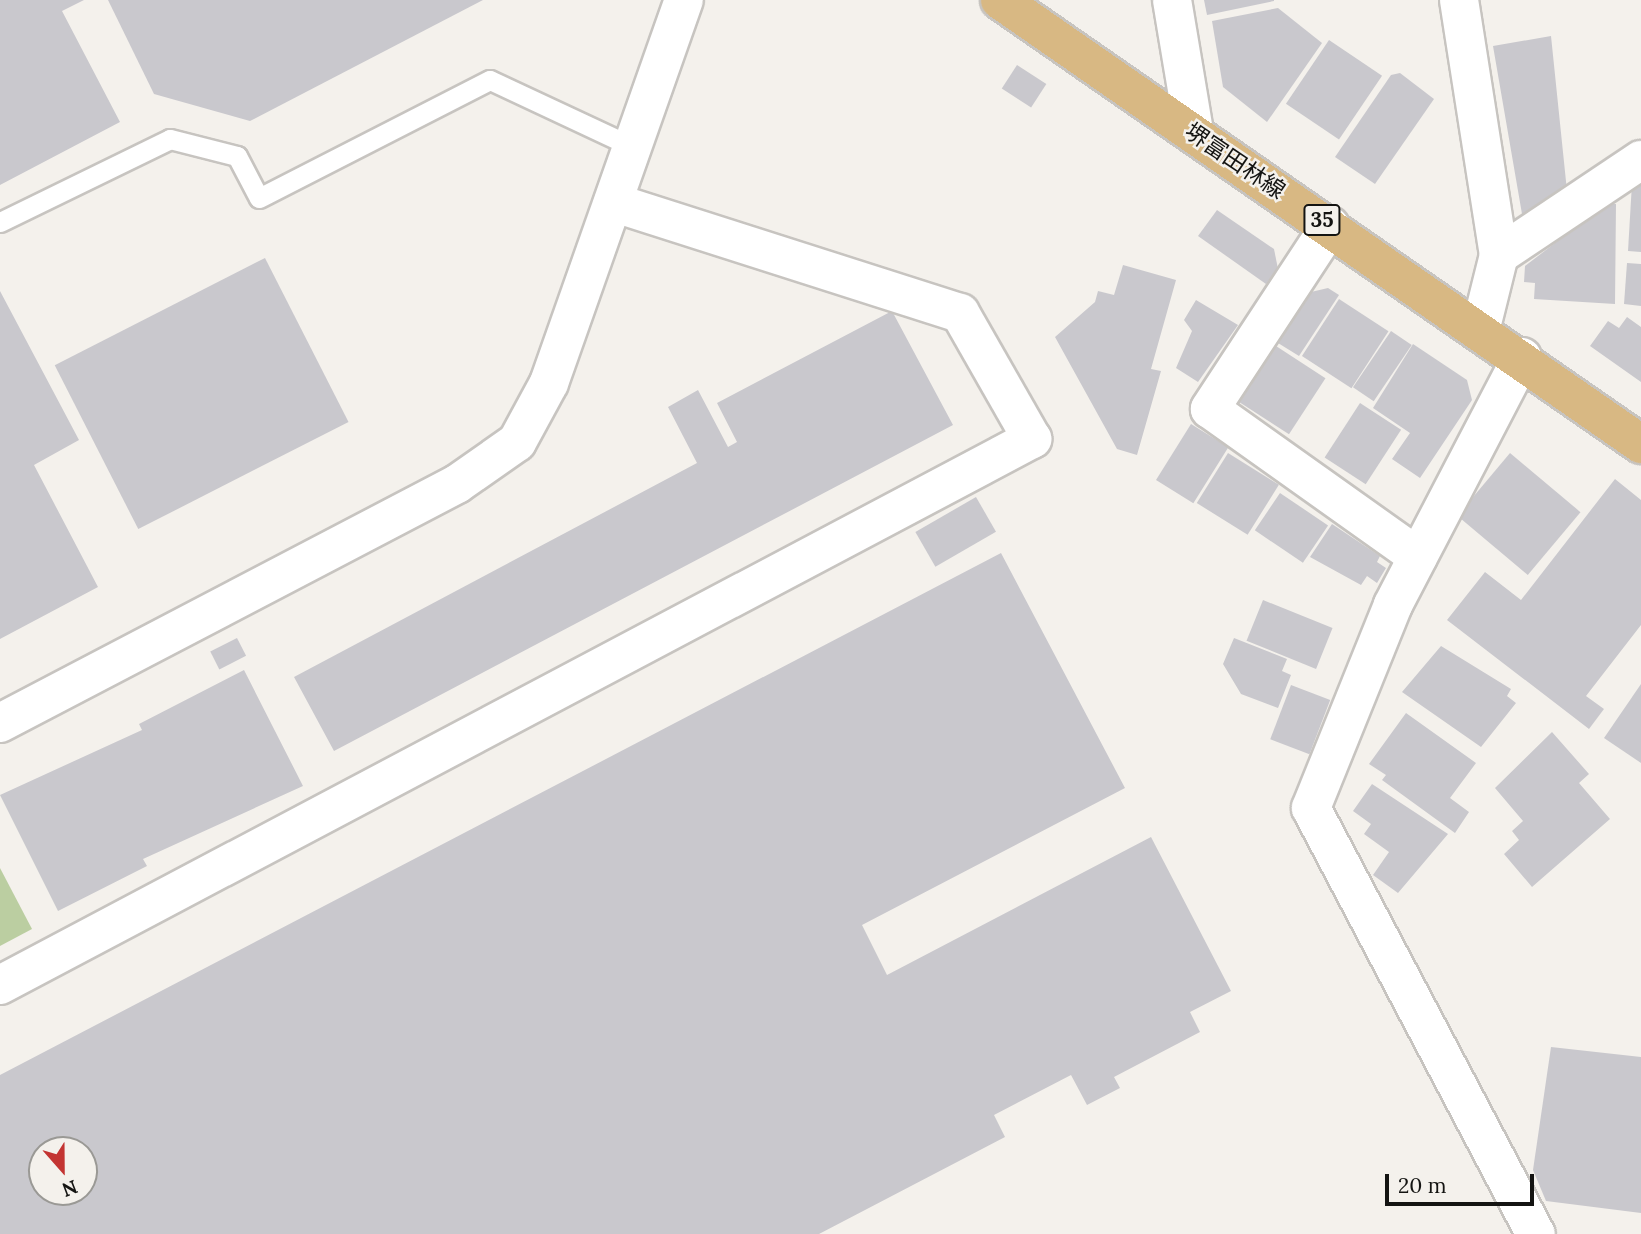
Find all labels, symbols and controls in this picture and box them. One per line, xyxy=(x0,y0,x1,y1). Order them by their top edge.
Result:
street label: 堺富田林線 xyxy=(1180,117,1290,205)
road number: 35 xyxy=(1303,202,1341,238)
north arrow xyxy=(28,1136,98,1206)
scale bar xyxy=(1389,1160,1538,1204)
text: 20 m xyxy=(1398,1172,1447,1199)
text: N xyxy=(59,1175,81,1203)

